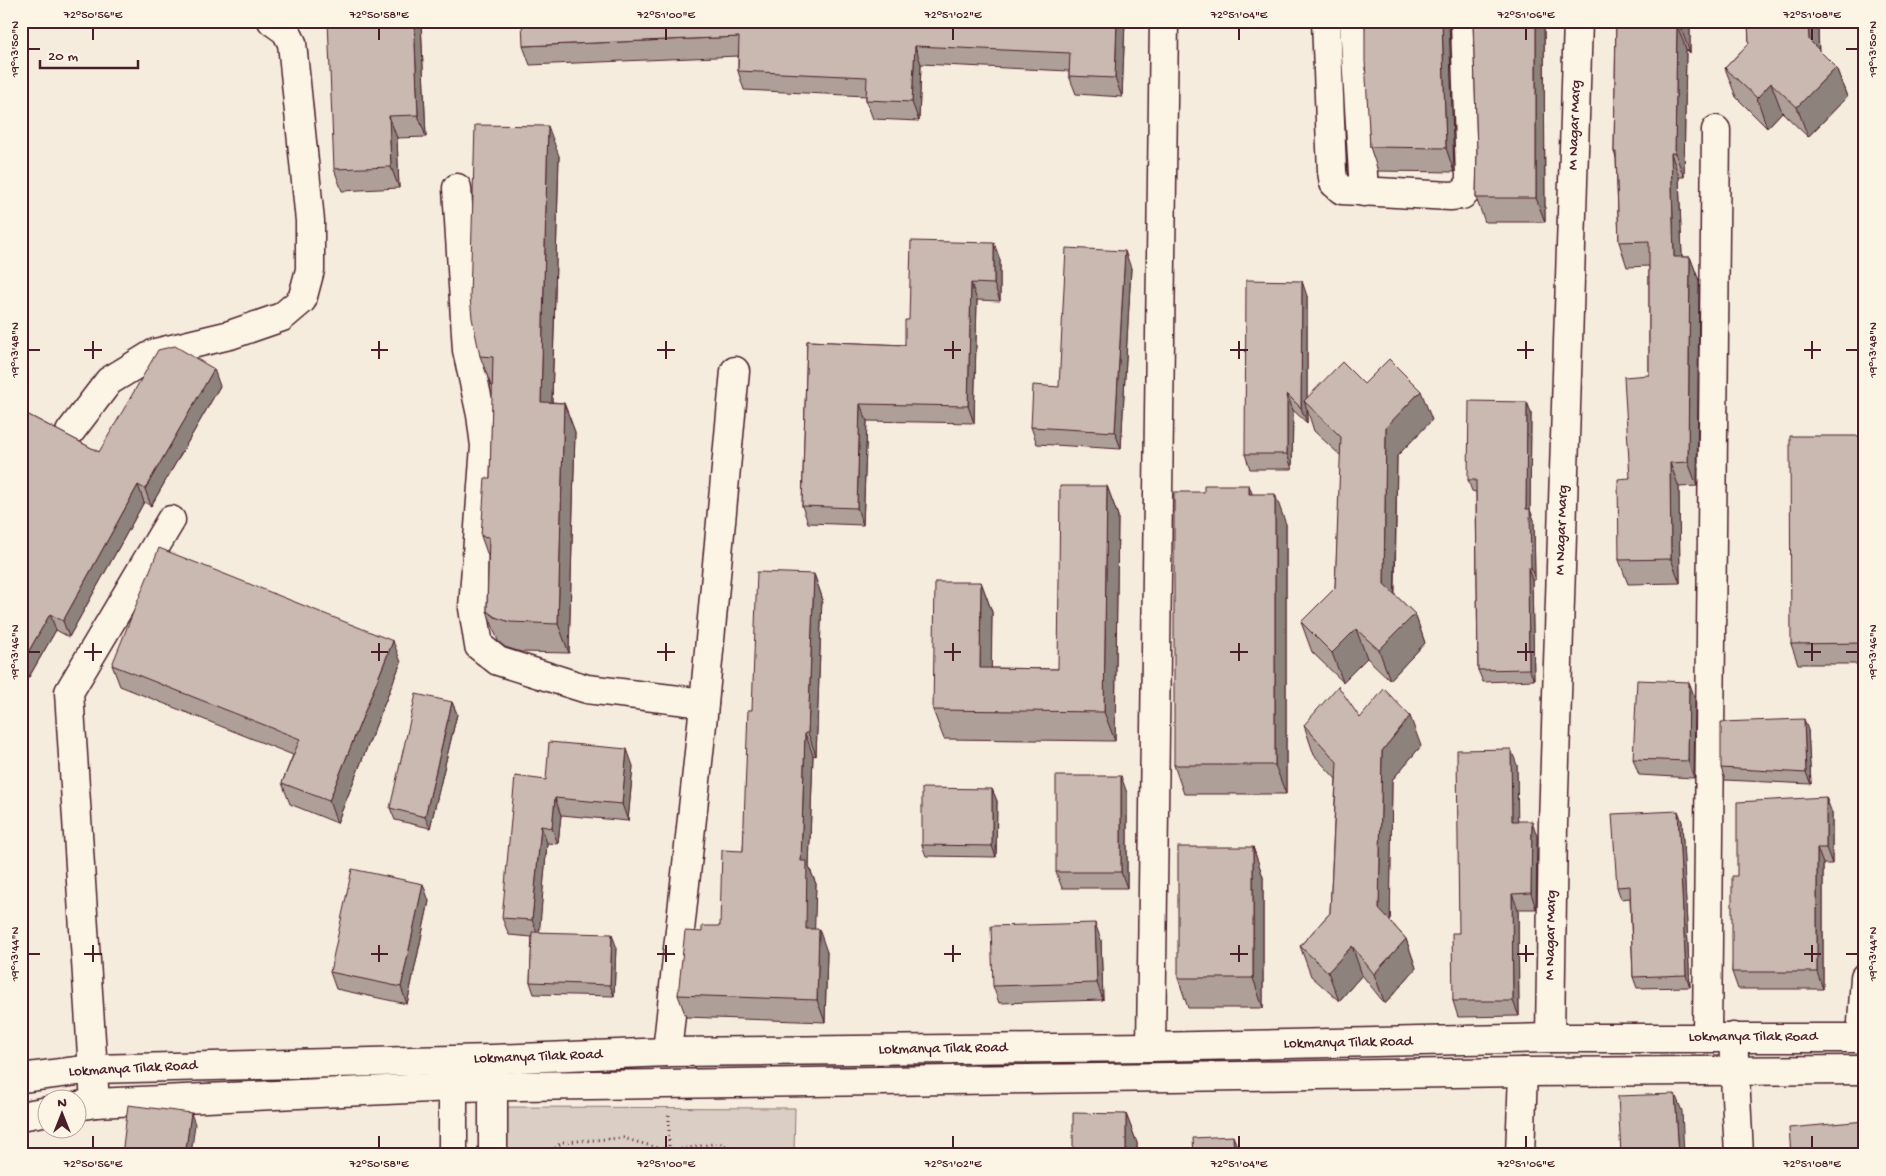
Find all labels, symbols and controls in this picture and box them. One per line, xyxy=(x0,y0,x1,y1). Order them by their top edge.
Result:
text: 72°50'56"E xyxy=(63,9,123,23)
text: 72°50'58"E xyxy=(348,9,409,23)
text: 72°51'00"E xyxy=(636,9,695,23)
text: 72°51'02"E xyxy=(924,9,982,23)
text: 72°51'04"E xyxy=(1210,9,1268,23)
text: 72°51'06"E xyxy=(1496,9,1555,23)
text: 72°51'08"E xyxy=(1782,9,1841,23)
text: 19°13'50"N xyxy=(9,21,23,78)
text: 19°13'50"N xyxy=(1867,21,1881,78)
scale bar xyxy=(40,38,138,70)
text: 20 m xyxy=(48,48,78,66)
street label: M Nagar Marg xyxy=(1564,80,1586,170)
text: 19°13'48"N xyxy=(9,322,23,379)
text: 19°13'48"N xyxy=(1867,322,1881,379)
street label: M Nagar Marg xyxy=(1551,485,1573,575)
text: 19°13'46"N xyxy=(9,624,23,680)
text: 19°13'46"N xyxy=(1867,624,1881,680)
street label: M Nagar Marg xyxy=(1541,890,1561,980)
text: 19°13'44"N xyxy=(9,927,23,982)
text: 19°13'44"N xyxy=(1867,927,1881,982)
street label: Lokmanya Tilak Road xyxy=(1689,1028,1819,1046)
street label: Lokmanya Tilak Road xyxy=(1283,1033,1414,1053)
street label: Lokmanya Tilak Road xyxy=(878,1039,1009,1059)
street label: Lokmanya Tilak Road xyxy=(473,1046,604,1068)
street label: Lokmanya Tilak Road xyxy=(68,1057,199,1081)
north arrow xyxy=(38,1088,88,1138)
text: N xyxy=(57,1095,67,1112)
text: 72°50'56"E xyxy=(63,1158,123,1172)
text: 72°50'58"E xyxy=(348,1158,409,1172)
text: 72°51'00"E xyxy=(636,1158,695,1172)
text: 72°51'02"E xyxy=(924,1158,982,1172)
text: 72°51'04"E xyxy=(1210,1158,1268,1172)
text: 72°51'06"E xyxy=(1496,1158,1555,1172)
text: 72°51'08"E xyxy=(1782,1158,1841,1172)

